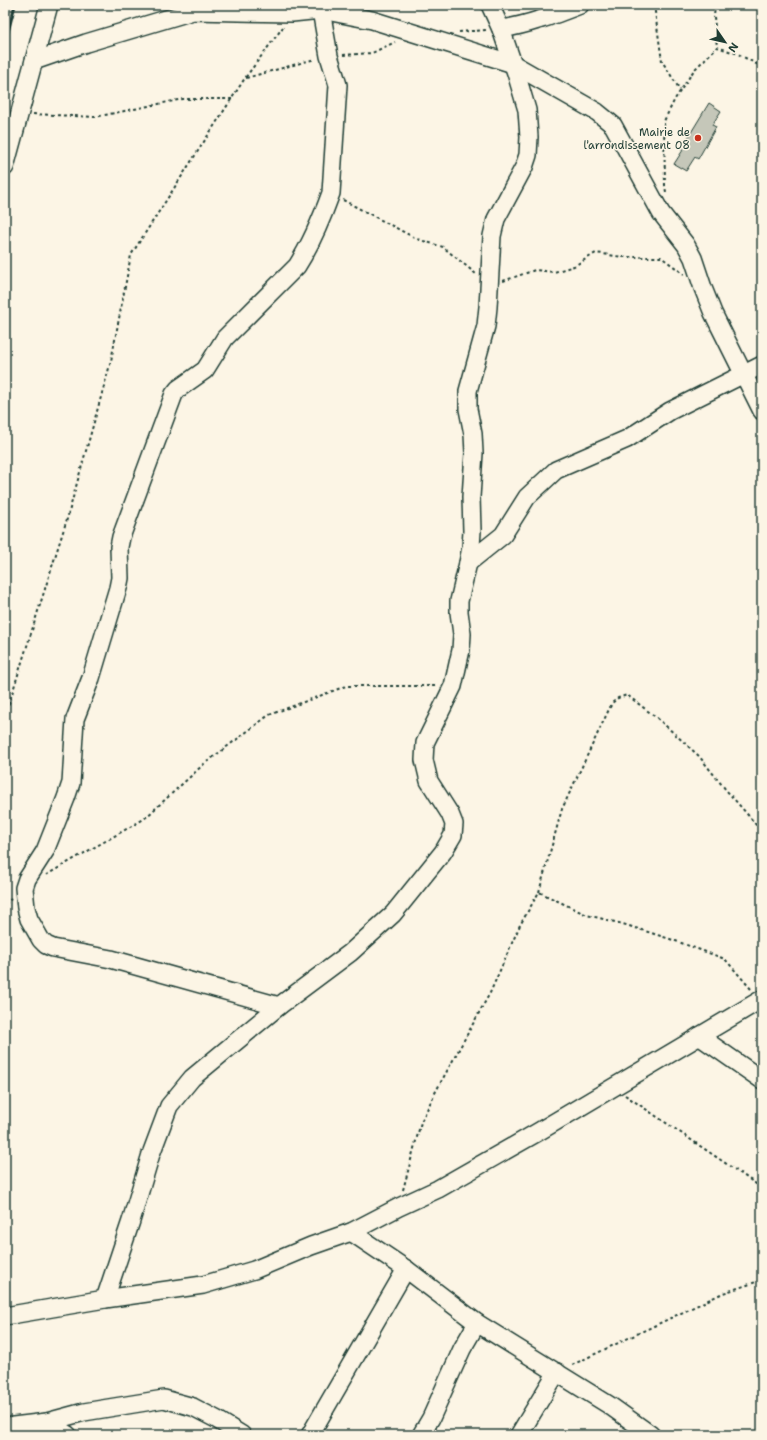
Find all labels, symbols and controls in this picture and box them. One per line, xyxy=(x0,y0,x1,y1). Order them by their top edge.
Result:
north arrow xyxy=(705,22,745,62)
text: N xyxy=(724,40,742,55)
place label: Mairie de l'arrondissement 08 xyxy=(584,125,690,153)
marker: Mairie de l'arrondissement 08 xyxy=(693,133,703,143)

